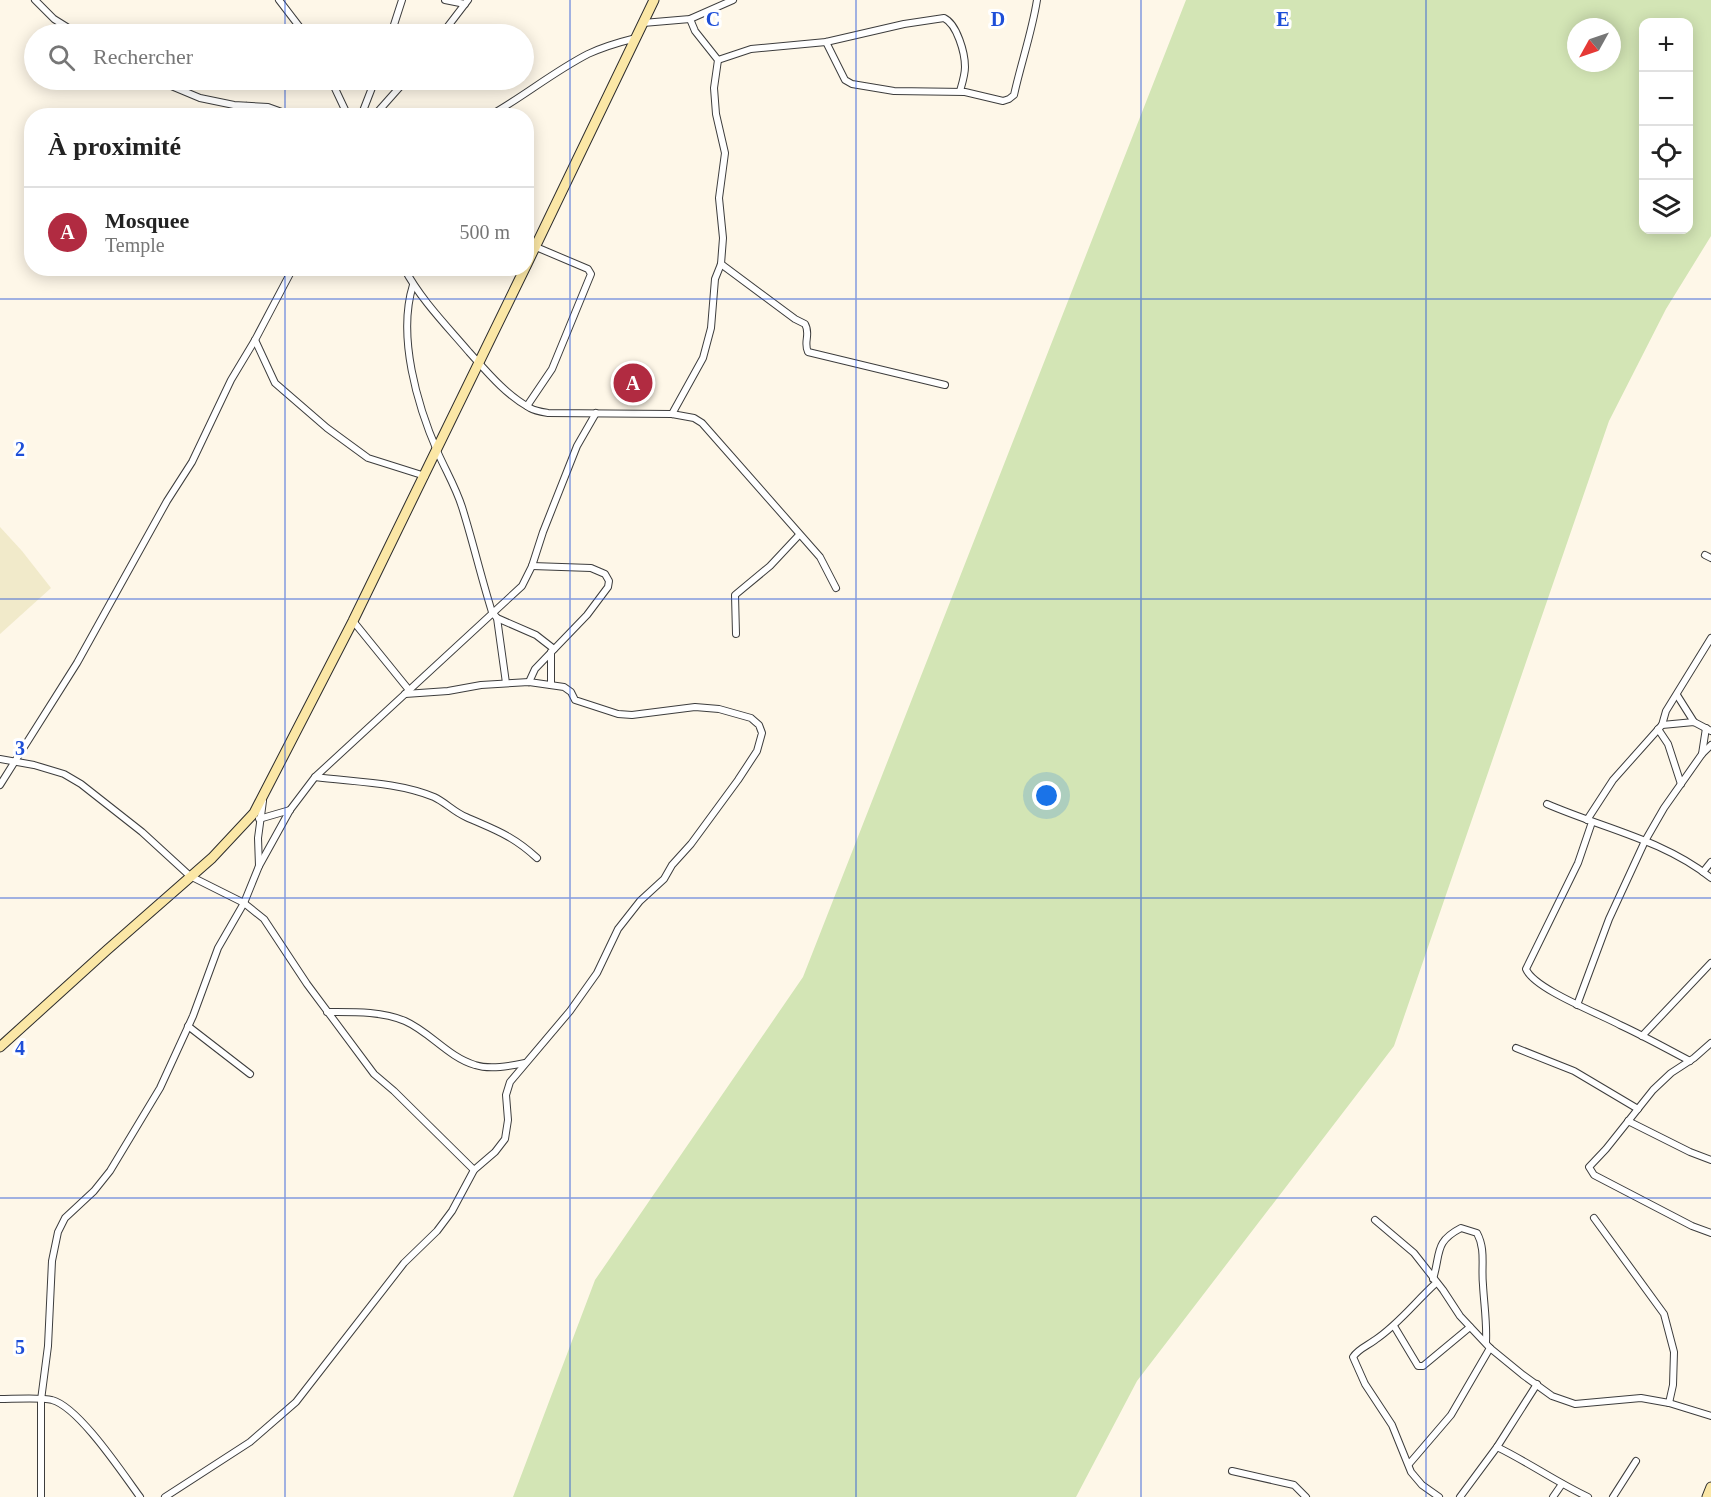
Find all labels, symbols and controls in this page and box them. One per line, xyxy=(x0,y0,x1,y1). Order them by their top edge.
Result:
text: C xyxy=(706,8,720,30)
text: D xyxy=(991,8,1005,30)
text: E xyxy=(1276,8,1290,30)
north arrow xyxy=(1567,18,1621,72)
map controls xyxy=(1639,18,1693,234)
button: + xyxy=(1639,18,1693,72)
search box xyxy=(24,24,534,90)
icon: search xyxy=(45,41,78,74)
text: Rechercher xyxy=(93,44,193,69)
button: − xyxy=(1639,72,1693,126)
button: locate xyxy=(1639,126,1693,180)
text: À proximité xyxy=(48,132,181,161)
button: layers xyxy=(1639,180,1693,234)
text: Mosquee xyxy=(105,208,189,233)
text: A xyxy=(60,221,75,243)
text: 500 m xyxy=(459,221,510,243)
text: Temple xyxy=(105,234,165,256)
pin: A xyxy=(614,360,652,406)
text: 2 xyxy=(15,438,25,460)
text: 3 xyxy=(15,737,25,759)
your location xyxy=(1032,781,1061,810)
text: 4 xyxy=(15,1037,25,1059)
text: 5 xyxy=(15,1336,25,1358)

